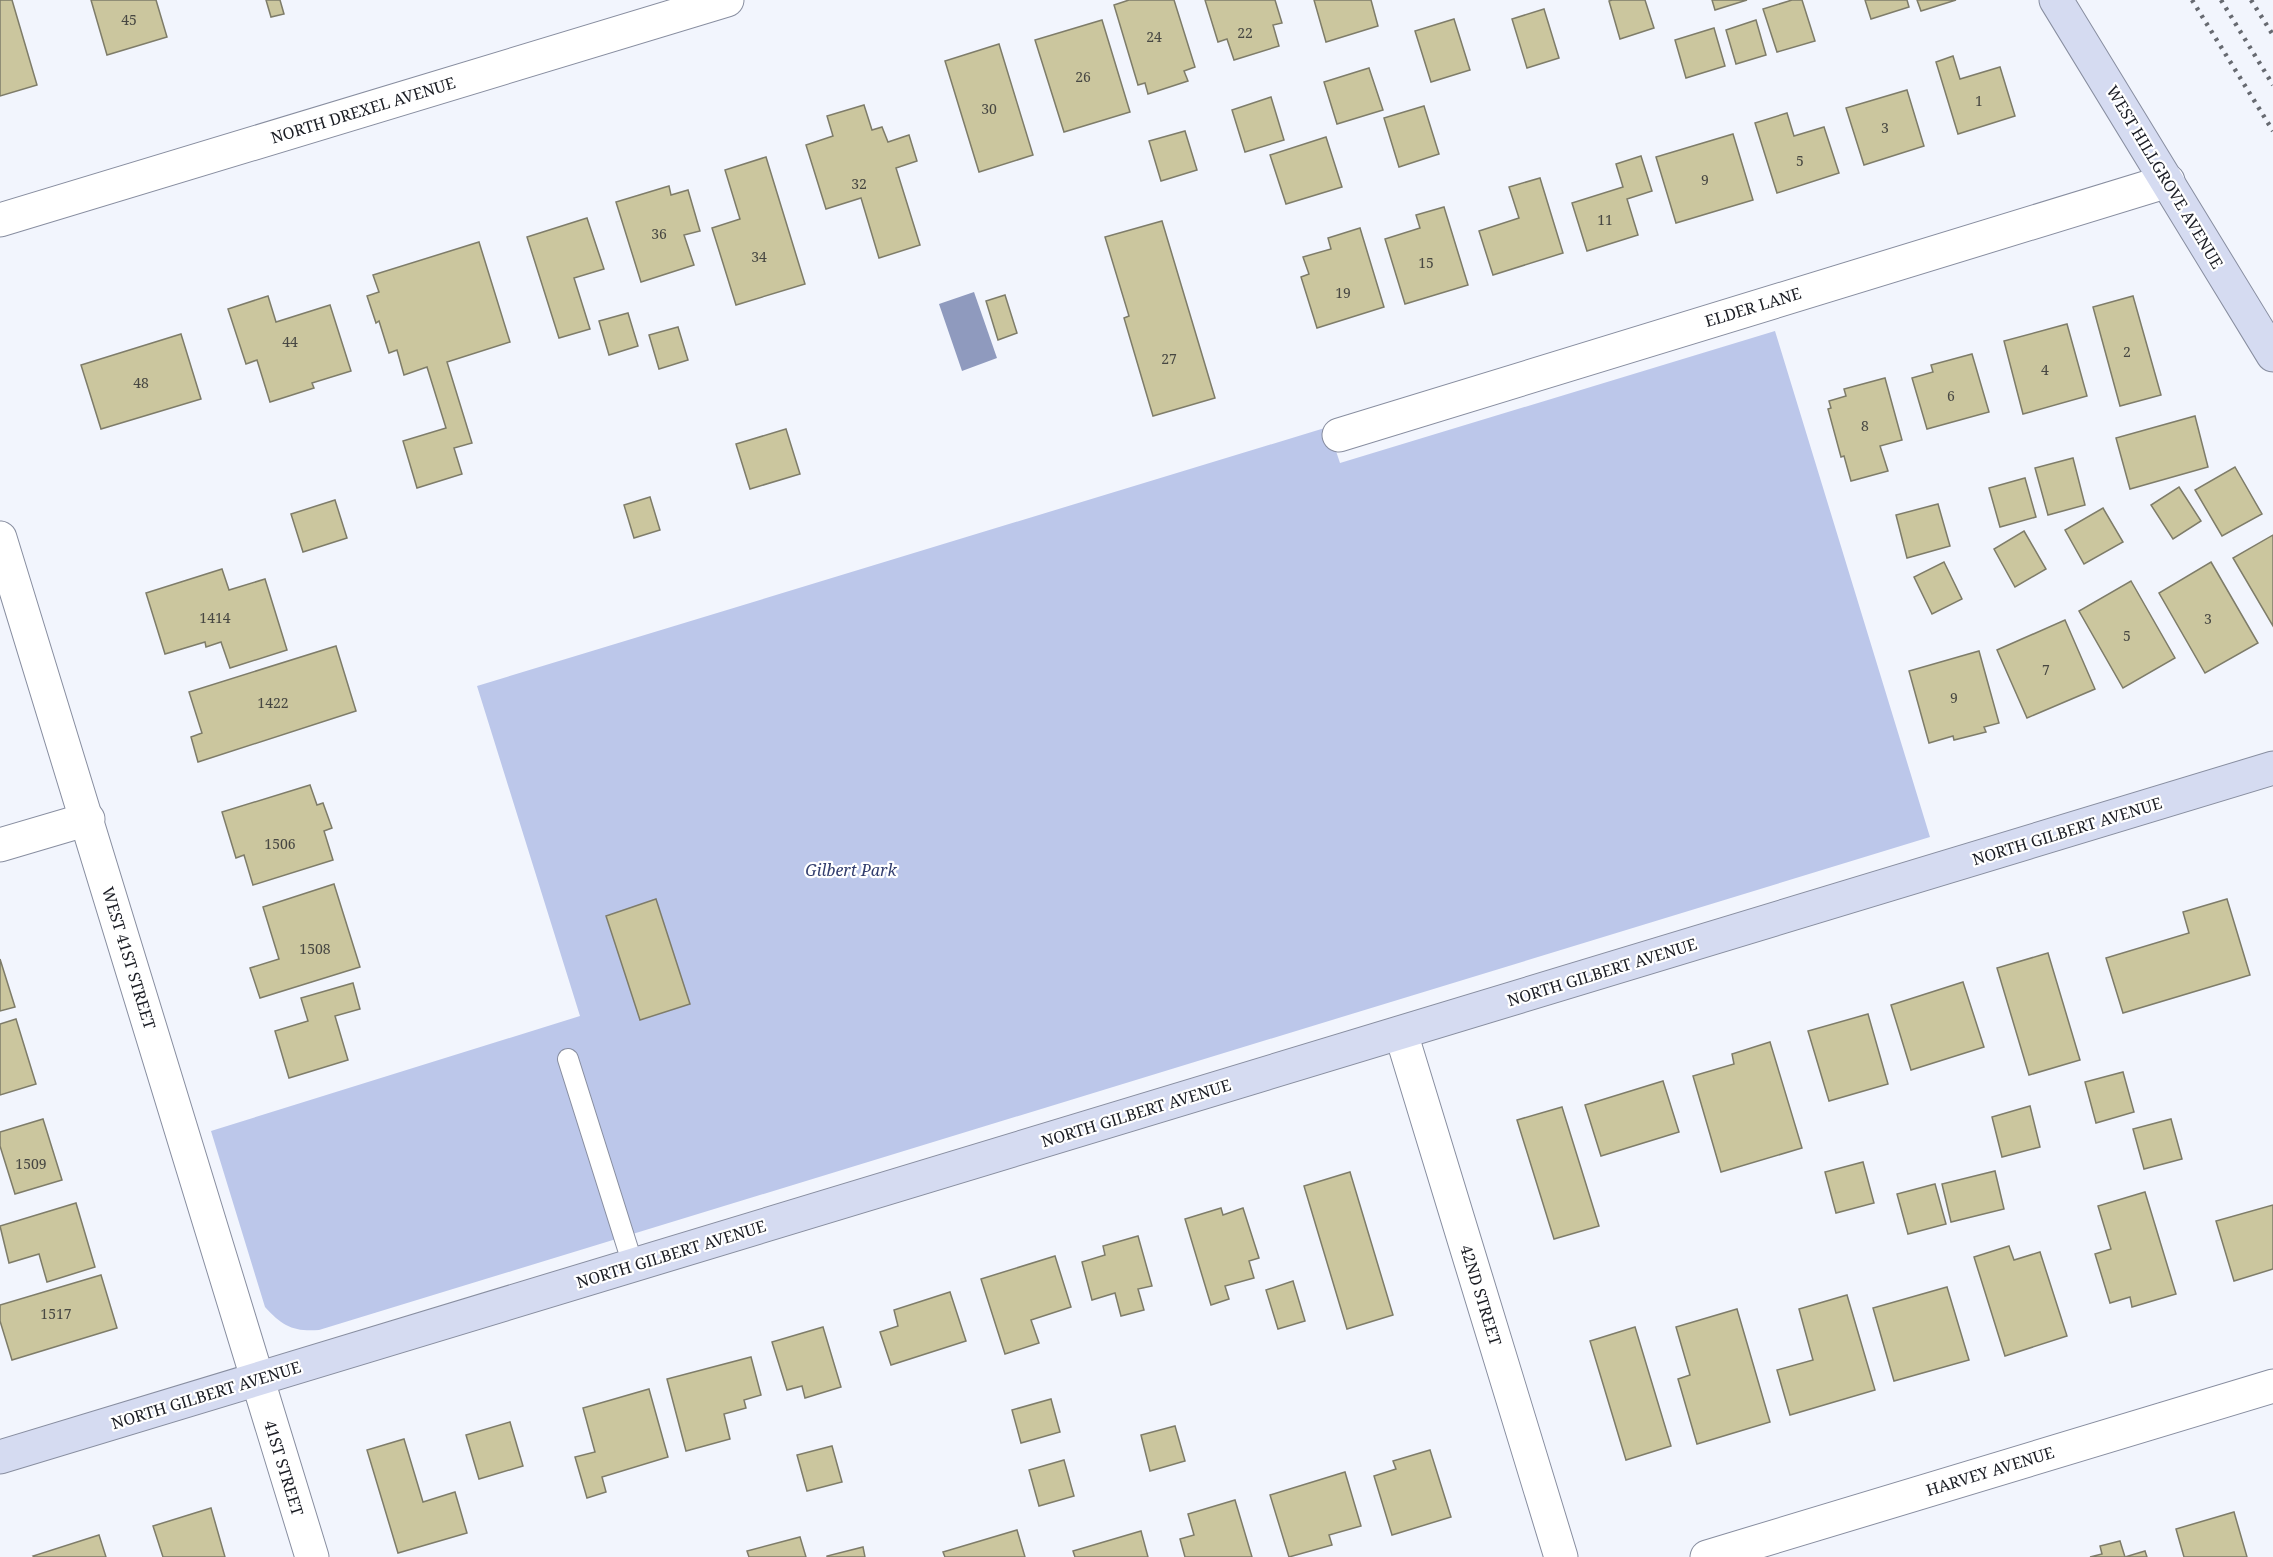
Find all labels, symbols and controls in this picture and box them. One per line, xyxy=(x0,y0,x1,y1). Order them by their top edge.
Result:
house number: 45 xyxy=(121,10,137,29)
house number: 22 xyxy=(1237,23,1253,42)
house number: 24 xyxy=(1146,27,1162,46)
house number: 26 xyxy=(1075,67,1091,86)
street label: NORTH DREXEL AVENUE xyxy=(268,71,458,149)
street label: WEST HILLGROVE AVENUE xyxy=(2101,81,2229,273)
house number: 1 xyxy=(1975,91,1983,110)
house number: 30 xyxy=(981,99,997,118)
house number: 3 xyxy=(1881,118,1889,137)
house number: 5 xyxy=(1796,151,1804,170)
house number: 9 xyxy=(1701,170,1709,189)
house number: 32 xyxy=(851,174,867,193)
house number: 11 xyxy=(1597,210,1613,229)
house number: 36 xyxy=(651,224,667,243)
house number: 34 xyxy=(751,247,767,266)
house number: 15 xyxy=(1418,253,1434,272)
street label: ELDER LANE xyxy=(1702,282,1804,332)
house number: 19 xyxy=(1335,283,1351,302)
house number: 44 xyxy=(282,332,298,351)
house number: 2 xyxy=(2123,342,2131,361)
house number: 27 xyxy=(1161,349,1177,368)
house number: 4 xyxy=(2041,360,2049,379)
house number: 48 xyxy=(133,373,149,392)
house number: 6 xyxy=(1947,386,1955,405)
house number: 8 xyxy=(1861,416,1869,435)
house number: 1414 xyxy=(199,608,231,627)
house number: 3 xyxy=(2204,609,2212,628)
house number: 5 xyxy=(2123,626,2131,645)
house number: 7 xyxy=(2042,660,2050,679)
house number: 9 xyxy=(1950,688,1958,707)
house number: 1422 xyxy=(257,693,289,712)
street label: NORTH GILBERT AVENUE xyxy=(1970,792,2165,870)
house number: 1506 xyxy=(264,834,296,853)
park label: Gilbert Park xyxy=(805,859,898,881)
street label: WEST 41ST STREET xyxy=(97,884,161,1032)
street label: NORTH GILBERT AVENUE xyxy=(1505,933,1700,1011)
house number: 1508 xyxy=(299,939,331,958)
street label: NORTH GILBERT AVENUE xyxy=(1039,1074,1234,1152)
house number: 1509 xyxy=(15,1154,47,1173)
street label: NORTH GILBERT AVENUE xyxy=(574,1215,769,1293)
street label: 42ND STREET xyxy=(1455,1242,1507,1348)
house number: 1517 xyxy=(40,1304,72,1323)
street label: NORTH GILBERT AVENUE xyxy=(109,1356,304,1434)
street label: 41ST STREET xyxy=(259,1418,309,1519)
street label: HARVEY AVENUE xyxy=(1923,1441,2057,1501)

